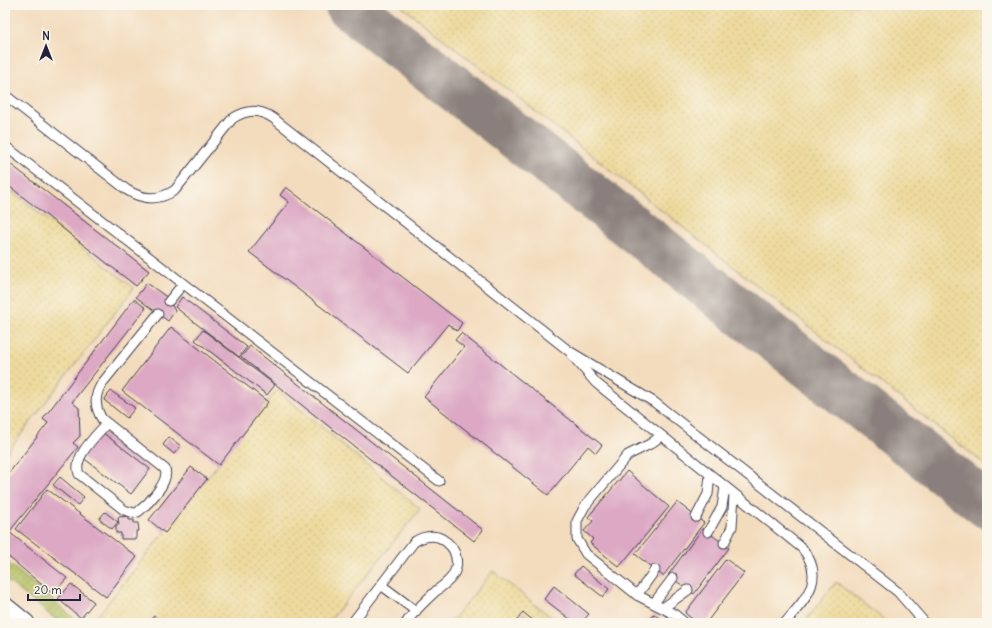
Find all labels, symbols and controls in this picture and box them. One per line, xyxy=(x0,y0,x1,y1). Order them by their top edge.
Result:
north arrow xyxy=(26,26,66,66)
text: N xyxy=(42,29,50,43)
scale bar xyxy=(28,576,80,602)
text: 20 m xyxy=(34,582,62,597)

